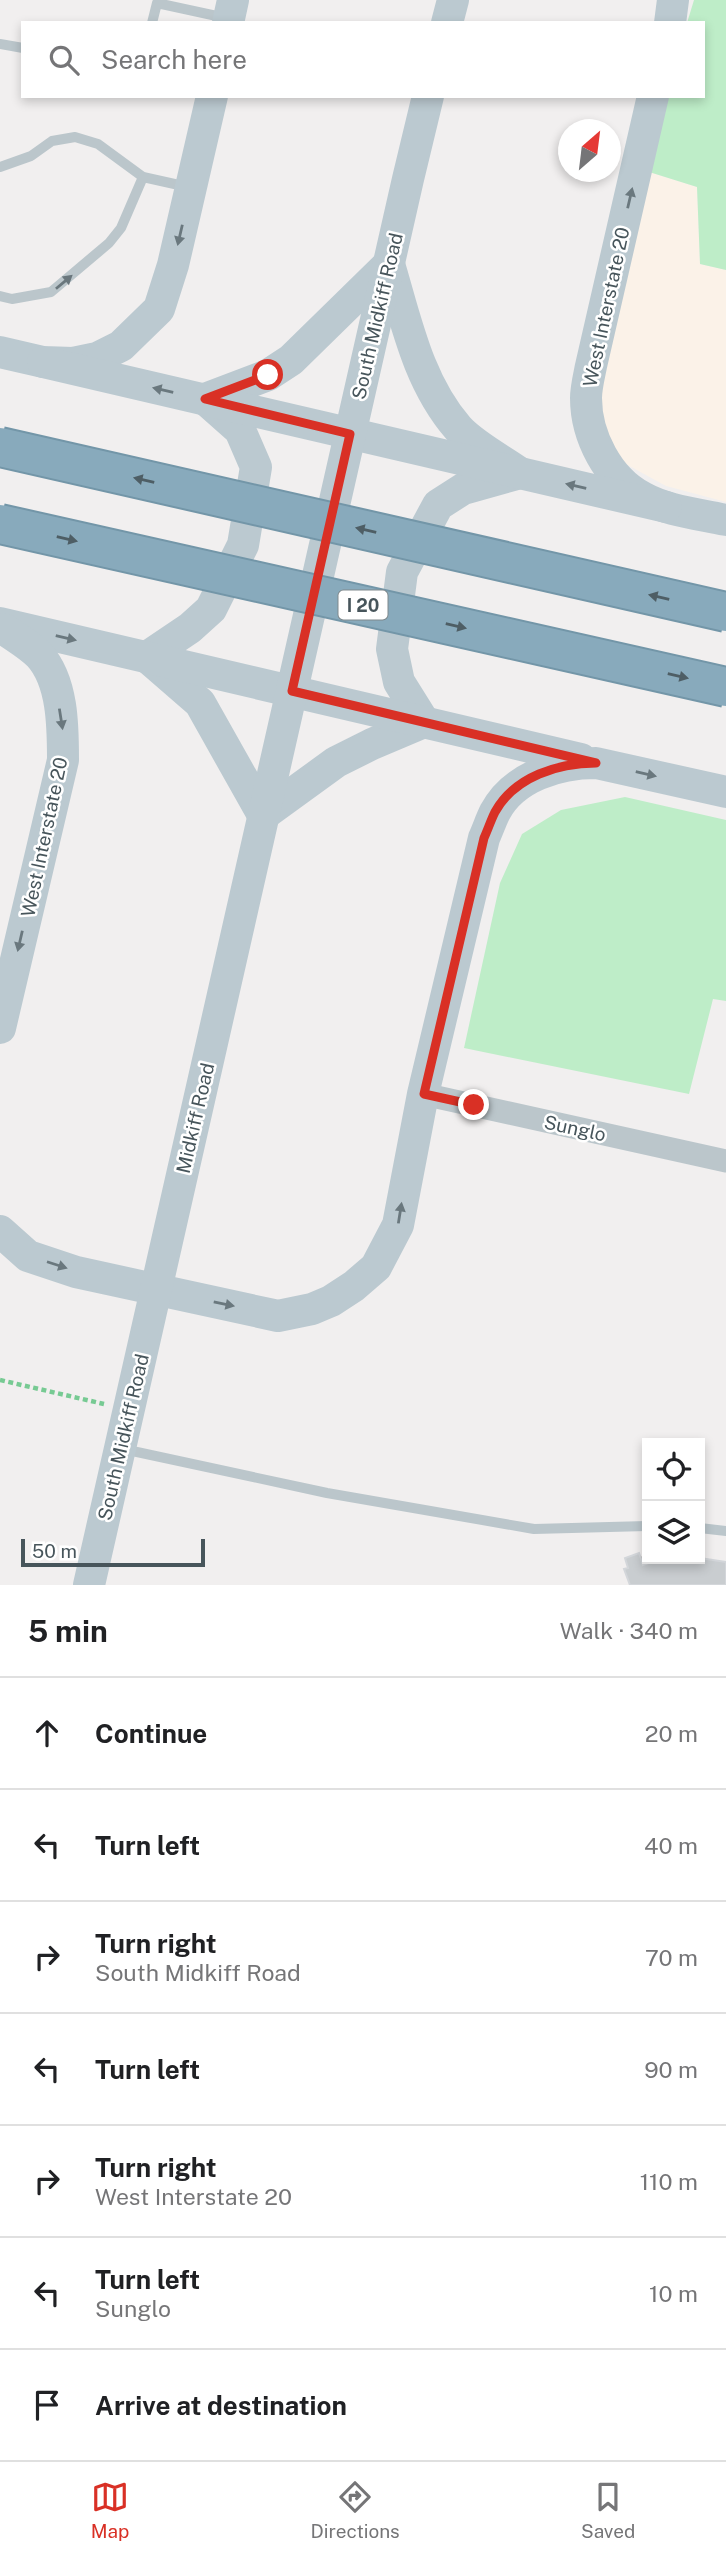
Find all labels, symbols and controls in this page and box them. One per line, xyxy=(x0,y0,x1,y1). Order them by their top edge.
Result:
search box xyxy=(21,21,705,98)
icon: search xyxy=(45,41,83,79)
text: Search here xyxy=(101,44,247,75)
north arrow xyxy=(558,119,621,182)
one-way arrow xyxy=(624,187,635,209)
one-way arrow xyxy=(175,224,186,246)
street label: West Interstate 20 xyxy=(578,225,634,389)
street label: South Midkiff Road xyxy=(347,231,407,401)
one-way arrow xyxy=(55,275,72,290)
route start xyxy=(252,359,283,390)
one-way arrow xyxy=(152,384,174,395)
one-way arrow xyxy=(133,474,155,485)
one-way arrow xyxy=(565,480,587,491)
one-way arrow xyxy=(355,524,377,535)
one-way arrow xyxy=(56,533,78,544)
road number: I 20 xyxy=(338,590,388,620)
one-way arrow xyxy=(648,591,670,602)
one-way arrow xyxy=(445,621,467,632)
one-way arrow xyxy=(56,633,78,644)
one-way arrow xyxy=(667,671,689,682)
one-way arrow xyxy=(56,708,67,730)
street label: West Interstate 20 xyxy=(16,755,72,919)
one-way arrow xyxy=(635,768,657,779)
one-way arrow xyxy=(15,930,26,952)
street label: Midkiff Road xyxy=(172,1061,218,1175)
route end xyxy=(458,1089,489,1120)
street label: Sunglo xyxy=(542,1111,608,1145)
one-way arrow xyxy=(395,1202,406,1224)
one-way arrow xyxy=(47,1260,68,1271)
one-way arrow xyxy=(213,1299,235,1310)
street label: South Midkiff Road xyxy=(93,1352,153,1522)
map controls xyxy=(642,1438,705,1564)
button: locate xyxy=(642,1438,705,1501)
button: layers xyxy=(642,1501,705,1564)
scale bar xyxy=(21,1536,205,1568)
text: 50 m xyxy=(32,1540,77,1562)
text: 5 min xyxy=(28,1613,108,1649)
text: Walk · 340 m xyxy=(560,1617,698,1644)
icon: ahead xyxy=(28,1714,66,1752)
text: Continue xyxy=(95,1718,207,1749)
text: 20 m xyxy=(645,1720,698,1747)
icon: left xyxy=(28,1826,66,1864)
text: Turn left xyxy=(95,1830,200,1861)
text: 40 m xyxy=(644,1832,698,1859)
text: Turn right xyxy=(95,1928,217,1959)
icon: right xyxy=(28,1938,66,1976)
text: 70 m xyxy=(645,1944,698,1971)
text: South Midkiff Road xyxy=(95,1959,301,1986)
icon: left xyxy=(28,2050,66,2088)
text: Turn left xyxy=(95,2054,200,2085)
text: 90 m xyxy=(644,2056,698,2083)
text: Turn right xyxy=(95,2152,217,2183)
icon: right xyxy=(28,2162,66,2200)
text: 110 m xyxy=(640,2168,698,2195)
text: West Interstate 20 xyxy=(95,2183,292,2210)
text: Turn left xyxy=(95,2264,200,2295)
icon: left xyxy=(28,2274,66,2312)
text: 10 m xyxy=(649,2280,698,2307)
text: Sunglo xyxy=(95,2295,171,2322)
icon: arrive xyxy=(28,2386,66,2424)
text: Arrive at destination xyxy=(95,2390,347,2421)
tab: Map xyxy=(91,2478,129,2542)
tab: Directions xyxy=(310,2478,400,2542)
tab: Saved xyxy=(581,2478,635,2542)

